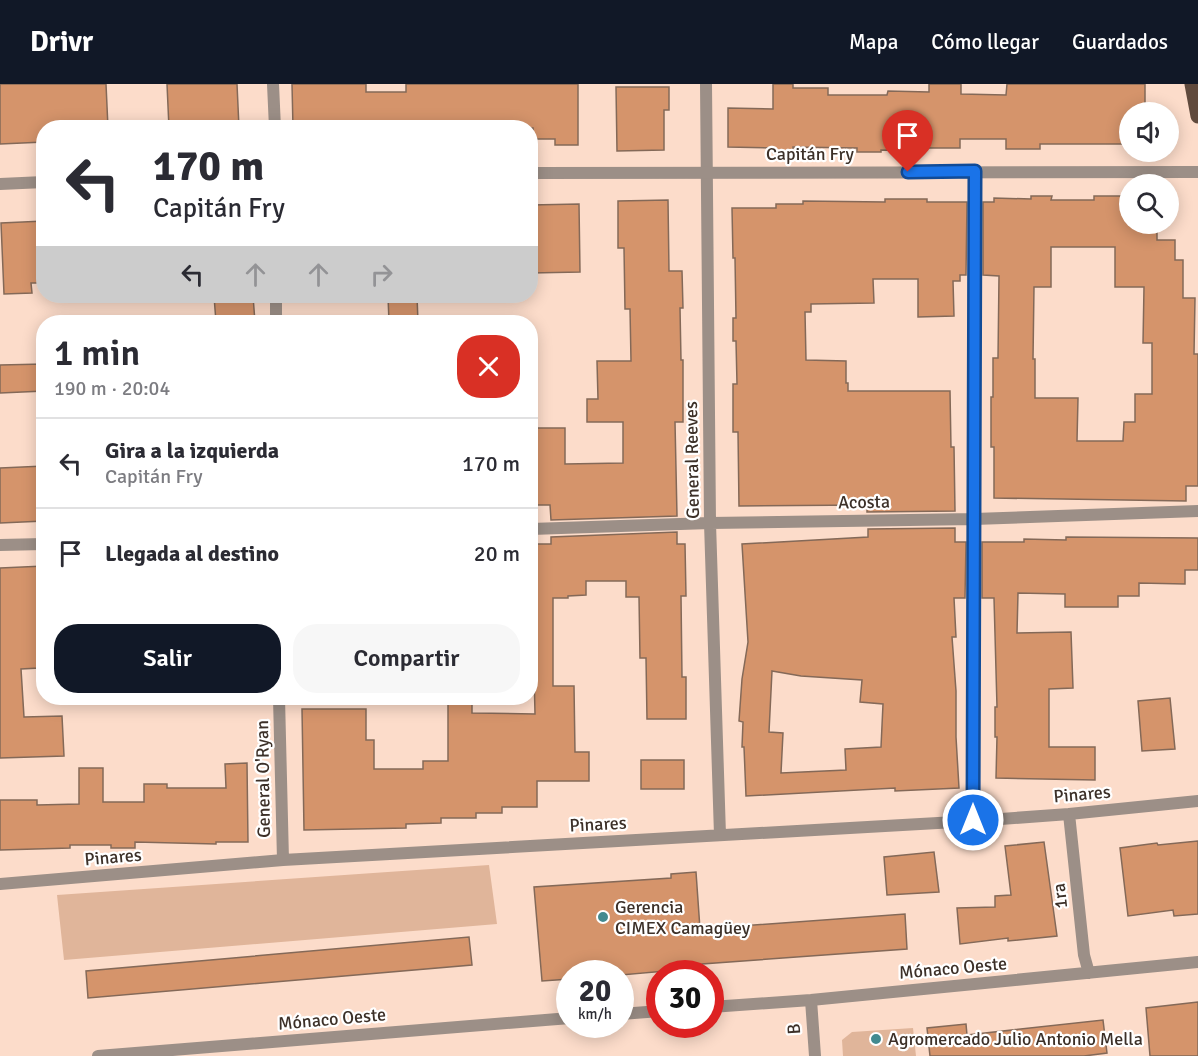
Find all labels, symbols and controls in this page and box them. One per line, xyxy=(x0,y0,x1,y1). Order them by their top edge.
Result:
text: Drivr xyxy=(30,25,93,59)
text: Mapa xyxy=(849,29,898,55)
text: Cómo llegar xyxy=(931,29,1039,55)
text: Guardados xyxy=(1072,29,1168,55)
map controls xyxy=(1119,102,1179,234)
button: sound xyxy=(1119,102,1179,162)
pin xyxy=(882,110,933,172)
icon: arrive xyxy=(891,119,924,152)
text: 170 m xyxy=(153,141,264,192)
street label: Capitán Fry xyxy=(766,143,855,165)
icon: left xyxy=(54,144,132,222)
button: search xyxy=(1119,174,1179,234)
text: Capitán Fry xyxy=(153,192,285,225)
icon: left xyxy=(176,258,209,291)
icon: ahead xyxy=(239,258,272,291)
icon: ahead xyxy=(302,258,335,291)
icon: right xyxy=(365,258,398,291)
text: 1 min xyxy=(54,331,140,376)
button: close xyxy=(457,335,520,398)
text: 190 m · 20:04 xyxy=(54,376,170,401)
street label: General Reeves xyxy=(680,401,704,519)
text: Gira a la izquierda xyxy=(105,437,279,464)
icon: left xyxy=(54,447,87,480)
text: 170 m xyxy=(462,450,520,477)
text: Capitán Fry xyxy=(105,464,203,489)
street label: Acosta xyxy=(838,491,890,513)
icon: arrive xyxy=(54,537,87,570)
text: Llegada al destino xyxy=(105,540,279,567)
text: 20 m xyxy=(474,540,520,567)
button: Salir xyxy=(54,624,281,693)
button: Compartir xyxy=(293,624,520,693)
street label: General O'Ryan xyxy=(251,720,275,838)
street label: Pinares xyxy=(1053,781,1112,807)
position arrow xyxy=(941,788,1005,852)
street label: Pinares xyxy=(569,812,627,836)
street label: Pinares xyxy=(84,844,143,870)
street label: 1ra xyxy=(1048,882,1072,910)
place label: Gerencia CIMEX Camagüey xyxy=(615,896,751,939)
marker: Gerencia CIMEX Camagüey xyxy=(596,910,610,924)
street label: Mónaco Oeste xyxy=(898,952,1008,984)
speed limit sign: 30 xyxy=(646,960,724,1038)
text: 20 xyxy=(579,973,611,1010)
street label: Mónaco Oeste xyxy=(277,1003,387,1035)
text: km/h xyxy=(578,1005,612,1023)
street label: B xyxy=(783,1023,805,1035)
place label: Agromercado Julio Antonio Mella xyxy=(888,1028,1143,1050)
marker: Agromercado Julio Antonio Mella xyxy=(869,1032,883,1046)

